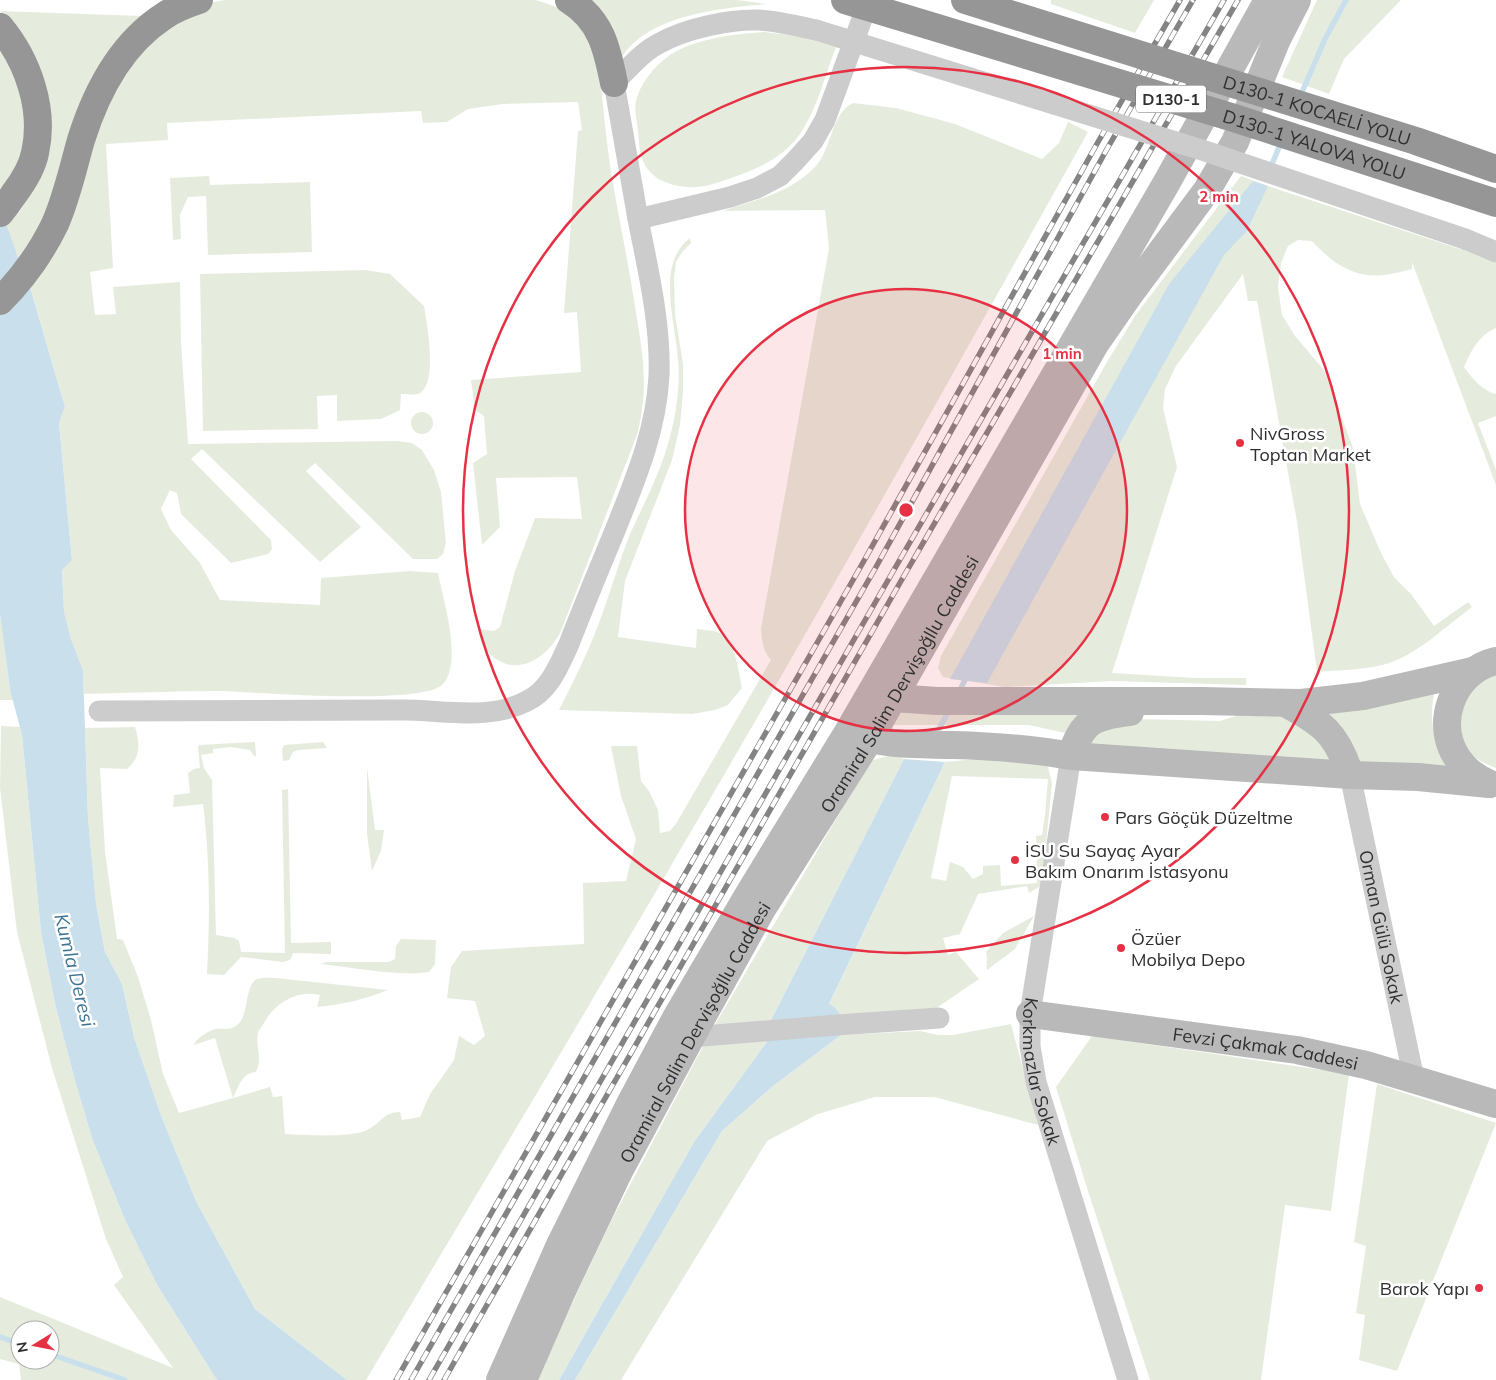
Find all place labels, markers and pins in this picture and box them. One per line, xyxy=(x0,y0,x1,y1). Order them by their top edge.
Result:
place label: NivGross Toptan Market xyxy=(1250,422,1371,466)
marker: NivGross Toptan Market xyxy=(1234,437,1246,449)
centre of rings xyxy=(897,501,915,519)
place label: Pars Göçük Düzeltme xyxy=(1115,806,1293,829)
marker: Pars Göçük Düzeltme xyxy=(1099,811,1111,823)
place label: İSU Su Sayaç Ayar Bakım Onarım İstasyonu xyxy=(1025,839,1229,883)
marker: İSU Su Sayaç Ayar Bakım Onarım İstasyonu xyxy=(1009,854,1021,866)
place label: Özüer Mobilya Depo xyxy=(1131,927,1245,971)
marker: Özüer Mobilya Depo xyxy=(1115,942,1127,954)
place label: Barok Yapı xyxy=(1380,1277,1469,1300)
marker: Barok Yapı xyxy=(1473,1282,1485,1294)

